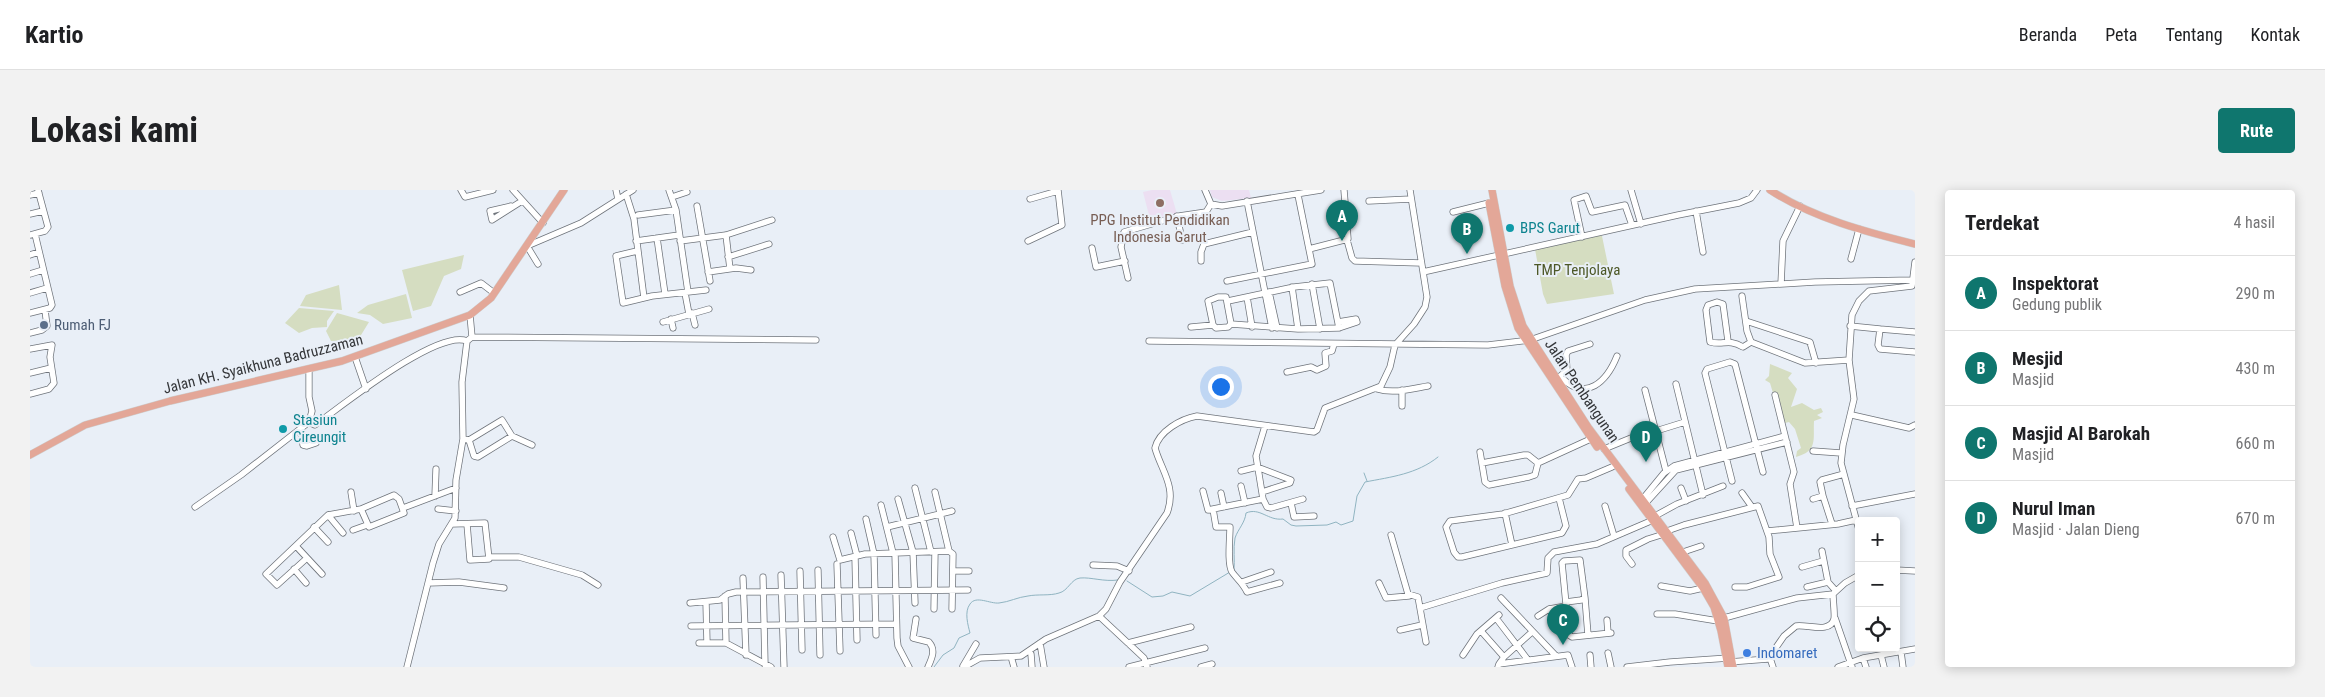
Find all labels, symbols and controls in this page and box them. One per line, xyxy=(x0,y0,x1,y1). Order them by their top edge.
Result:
text: Kartio xyxy=(25,21,83,49)
text: Beranda xyxy=(2019,24,2077,45)
text: Peta xyxy=(2105,24,2137,45)
text: Tentang xyxy=(2165,24,2223,45)
text: Kontak xyxy=(2251,24,2300,45)
button: Rute xyxy=(2218,108,2295,153)
text: Lokasi kami xyxy=(30,110,198,151)
marker: PPG Institut Pendidikan Indonesia Garut xyxy=(1154,197,1166,209)
pin: A xyxy=(1326,200,1358,241)
place label: PPG Institut Pendidikan Indonesia Garut xyxy=(1090,211,1230,246)
text: Terdekat xyxy=(1965,211,2039,235)
pin: B xyxy=(1451,213,1483,254)
text: 4 hasil xyxy=(2233,213,2275,232)
place label: BPS Garut xyxy=(1520,219,1580,237)
marker: BPS Garut xyxy=(1504,222,1516,234)
park label: TMP Tenjolaya xyxy=(1534,261,1620,279)
text: Inspektorat xyxy=(2012,272,2098,295)
text: A xyxy=(1976,284,1986,303)
text: 290 m xyxy=(2236,284,2275,303)
text: Gedung publik xyxy=(2012,295,2102,314)
place label: Rumah FJ xyxy=(54,316,111,334)
marker: Rumah FJ xyxy=(38,319,50,331)
street label: Jalan KH. Syaikhuna Badruzzaman xyxy=(161,330,365,398)
street label: Jalan Pembangunan xyxy=(1541,336,1623,446)
text: Mesjid xyxy=(2012,347,2063,370)
text: B xyxy=(1977,359,1985,378)
text: 430 m xyxy=(2236,359,2275,378)
text: Masjid xyxy=(2012,370,2054,389)
your location xyxy=(1208,374,1234,400)
place label: Stasiun Cireungit xyxy=(293,411,346,446)
pin: D xyxy=(1630,421,1662,462)
text: Masjid Al Barokah xyxy=(2012,422,2150,445)
marker: Stasiun Cireungit xyxy=(277,423,289,435)
text: C xyxy=(1976,434,1986,453)
text: 660 m xyxy=(2236,434,2275,453)
text: Masjid xyxy=(2012,445,2054,464)
text: Nurul Iman xyxy=(2012,497,2095,520)
text: D xyxy=(1976,509,1986,528)
text: 670 m xyxy=(2236,509,2275,528)
map controls xyxy=(1855,517,1900,652)
button: + xyxy=(1855,517,1900,562)
text: Masjid · Jalan Dieng xyxy=(2012,520,2140,539)
button: − xyxy=(1855,562,1900,607)
pin: C xyxy=(1547,604,1579,645)
button: locate xyxy=(1855,607,1900,652)
place label: Indomaret xyxy=(1757,644,1817,662)
marker: Indomaret xyxy=(1741,647,1753,659)

